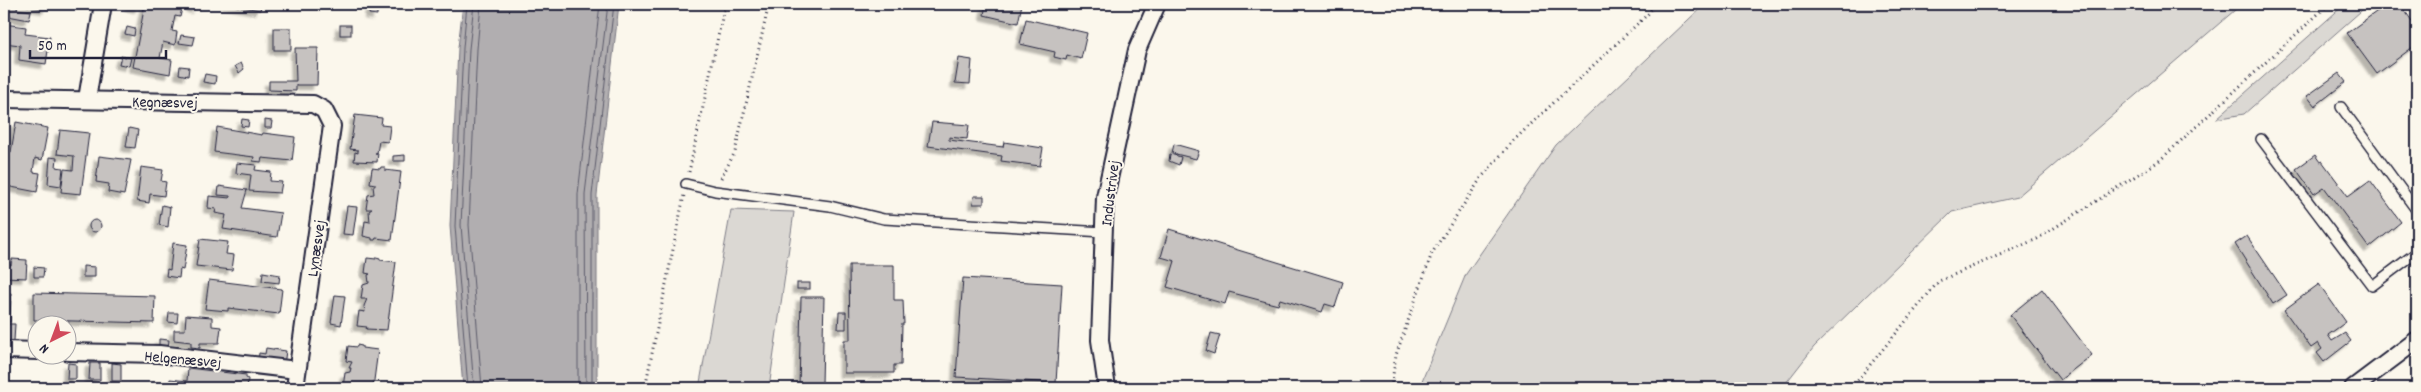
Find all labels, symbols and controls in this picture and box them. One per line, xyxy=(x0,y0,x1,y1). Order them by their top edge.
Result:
scale bar xyxy=(30,28,166,60)
text: 50 m xyxy=(38,36,67,58)
street label: Kegnæsvej xyxy=(132,91,198,116)
street label: Industrivej xyxy=(1096,159,1127,228)
street label: Lynæsvej xyxy=(302,218,333,278)
north arrow xyxy=(28,314,78,364)
text: N xyxy=(35,338,54,358)
street label: Helgenæsvej xyxy=(143,346,222,375)

